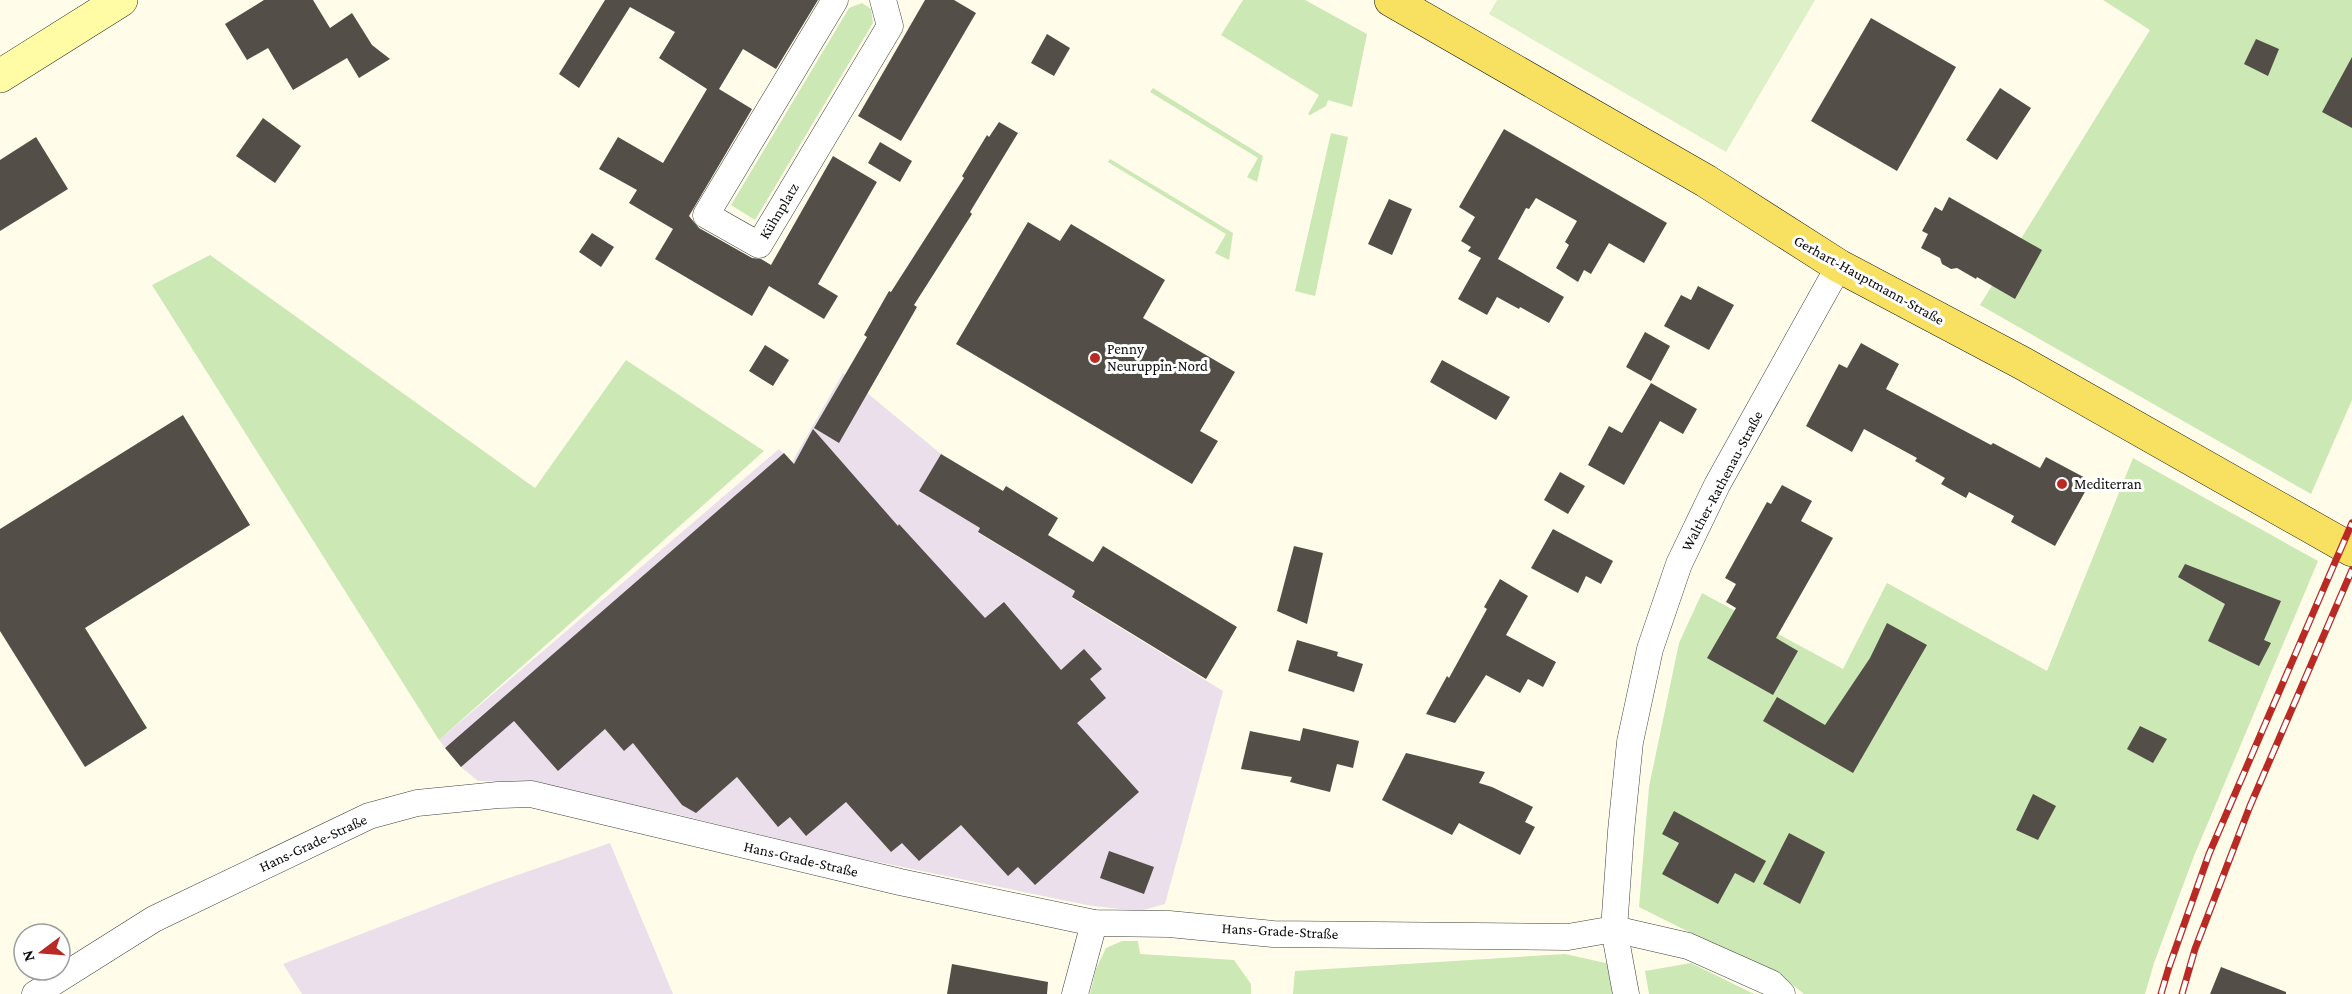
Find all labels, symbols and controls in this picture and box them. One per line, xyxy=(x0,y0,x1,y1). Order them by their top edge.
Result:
street label: Kühnplatz xyxy=(756,180,803,242)
street label: Gerhart-Hauptmann-Straße xyxy=(1791,232,1947,329)
place label: Penny Neuruppin-Nord xyxy=(1107,341,1208,375)
marker: Penny Neuruppin-Nord xyxy=(1088,351,1102,365)
street label: Walther-Rathenau-Straße xyxy=(1678,408,1766,554)
place label: Mediterran xyxy=(2074,476,2142,492)
marker: Mediterran xyxy=(2055,477,2069,491)
street label: Hans-Grade-Straße xyxy=(257,811,370,875)
street label: Hans-Grade-Straße xyxy=(742,838,860,880)
street label: Hans-Grade-Straße xyxy=(1221,920,1339,942)
north arrow xyxy=(12,922,72,982)
text: N xyxy=(18,948,38,964)

